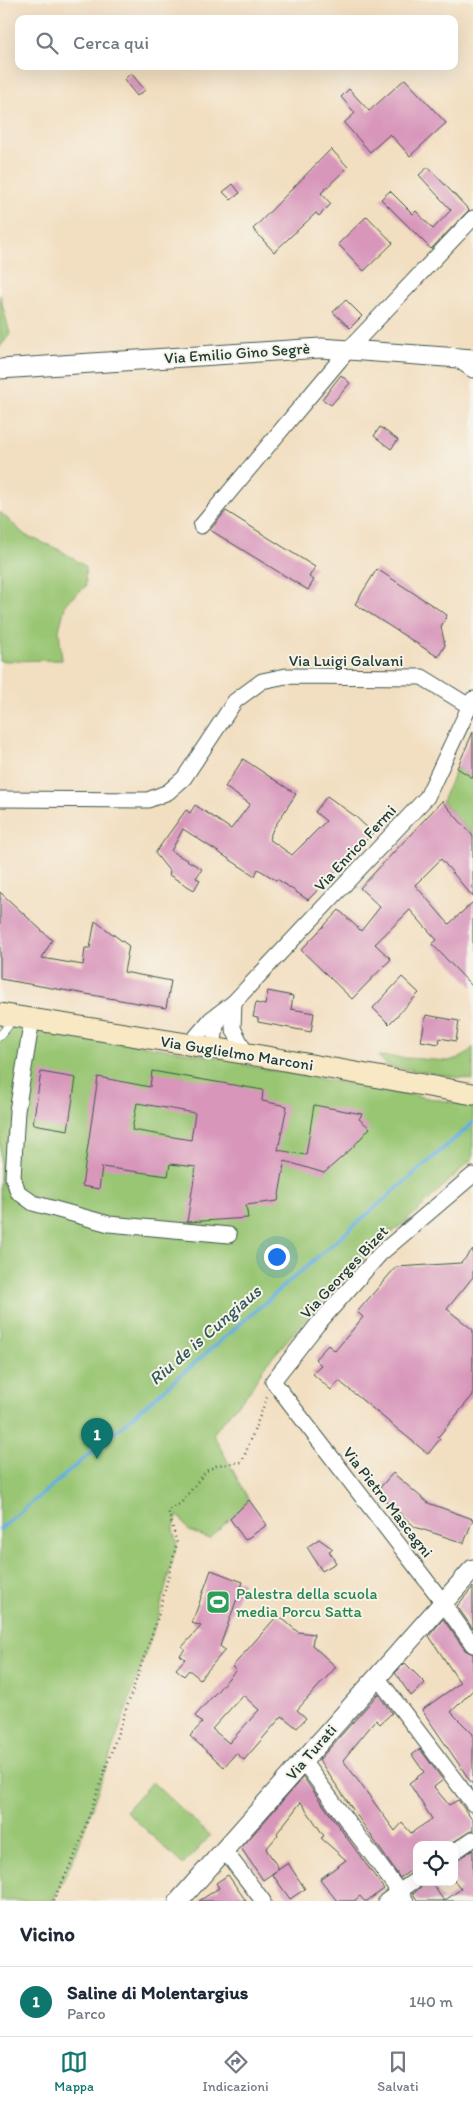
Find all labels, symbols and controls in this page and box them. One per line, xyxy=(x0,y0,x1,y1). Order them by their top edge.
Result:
search box xyxy=(15,15,458,70)
icon: search xyxy=(33,29,61,57)
text: Cerca qui xyxy=(73,31,149,54)
street label: Via Emilio Gino Segrè xyxy=(163,338,311,368)
street label: Via Luigi Galvani xyxy=(289,651,403,670)
street label: Via Enrico Fermi xyxy=(310,801,400,895)
street label: Via Guglielmo Marconi xyxy=(159,1032,315,1074)
street label: Via Georges Bizet xyxy=(296,1222,392,1322)
your location xyxy=(264,1244,290,1270)
water label: Riu de is Cungiaus xyxy=(144,1280,266,1390)
pin: 1 xyxy=(81,1418,113,1459)
street label: Via Pietro Mascagni xyxy=(339,1443,437,1561)
place label: Palestra della scuola media Porcu Satta xyxy=(236,1584,377,1621)
sports icon: Palestra della scuola media Porcu Satta xyxy=(205,1589,231,1615)
street label: Via Turati xyxy=(282,1720,340,1784)
map controls xyxy=(413,1841,458,1886)
button: locate xyxy=(413,1841,458,1886)
text: Vicino xyxy=(20,1921,75,1946)
text: Saline di Molentargius xyxy=(67,1981,248,2004)
text: 1 xyxy=(32,1992,40,2011)
text: 140 m xyxy=(409,1992,453,2011)
text: Parco xyxy=(67,2004,106,2023)
tab: Mappa xyxy=(54,2048,94,2095)
tab: Indicazioni xyxy=(203,2048,269,2095)
tab: Salvati xyxy=(377,2048,419,2095)

